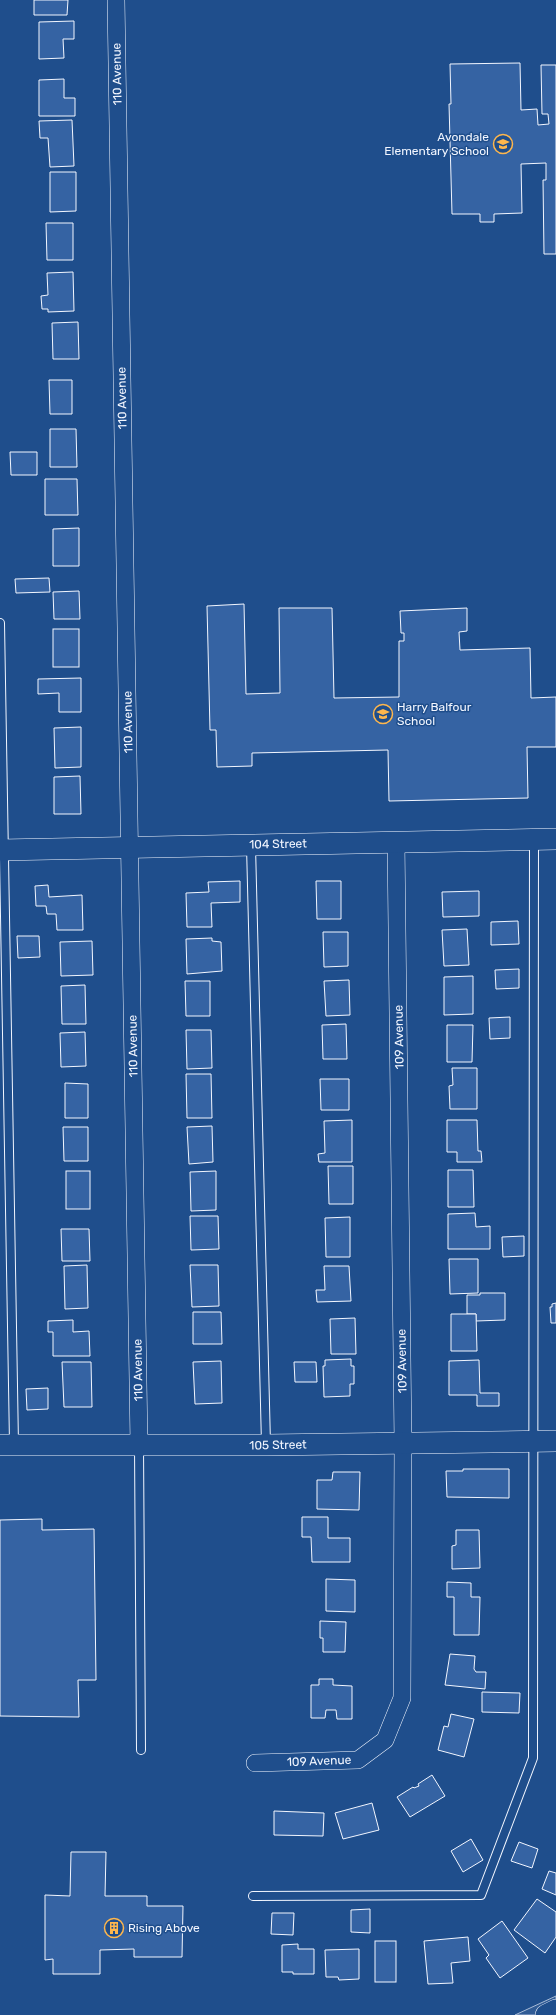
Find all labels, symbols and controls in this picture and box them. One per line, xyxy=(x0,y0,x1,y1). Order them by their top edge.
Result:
street label: 110 Avenue xyxy=(109,42,125,105)
place label: Avondale Elementary School xyxy=(384,130,489,158)
school or university icon: Avondale Elementary School xyxy=(492,133,514,155)
street label: 110 Avenue xyxy=(114,366,130,429)
street label: 110 Avenue xyxy=(120,690,136,753)
place label: Harry Balfour School xyxy=(397,700,472,728)
school or university icon: Harry Balfour School xyxy=(372,703,394,725)
street label: 104 Street xyxy=(249,836,307,852)
street label: 109 Avenue xyxy=(391,1004,407,1069)
street label: 110 Avenue xyxy=(125,1014,141,1077)
street label: 109 Avenue xyxy=(394,1328,410,1393)
street label: 110 Avenue xyxy=(130,1338,146,1401)
street label: 105 Street xyxy=(249,1437,307,1453)
street label: 109 Avenue xyxy=(287,1753,352,1769)
building icon: Rising Above xyxy=(103,1917,125,1939)
place label: Rising Above xyxy=(128,1921,200,1935)

